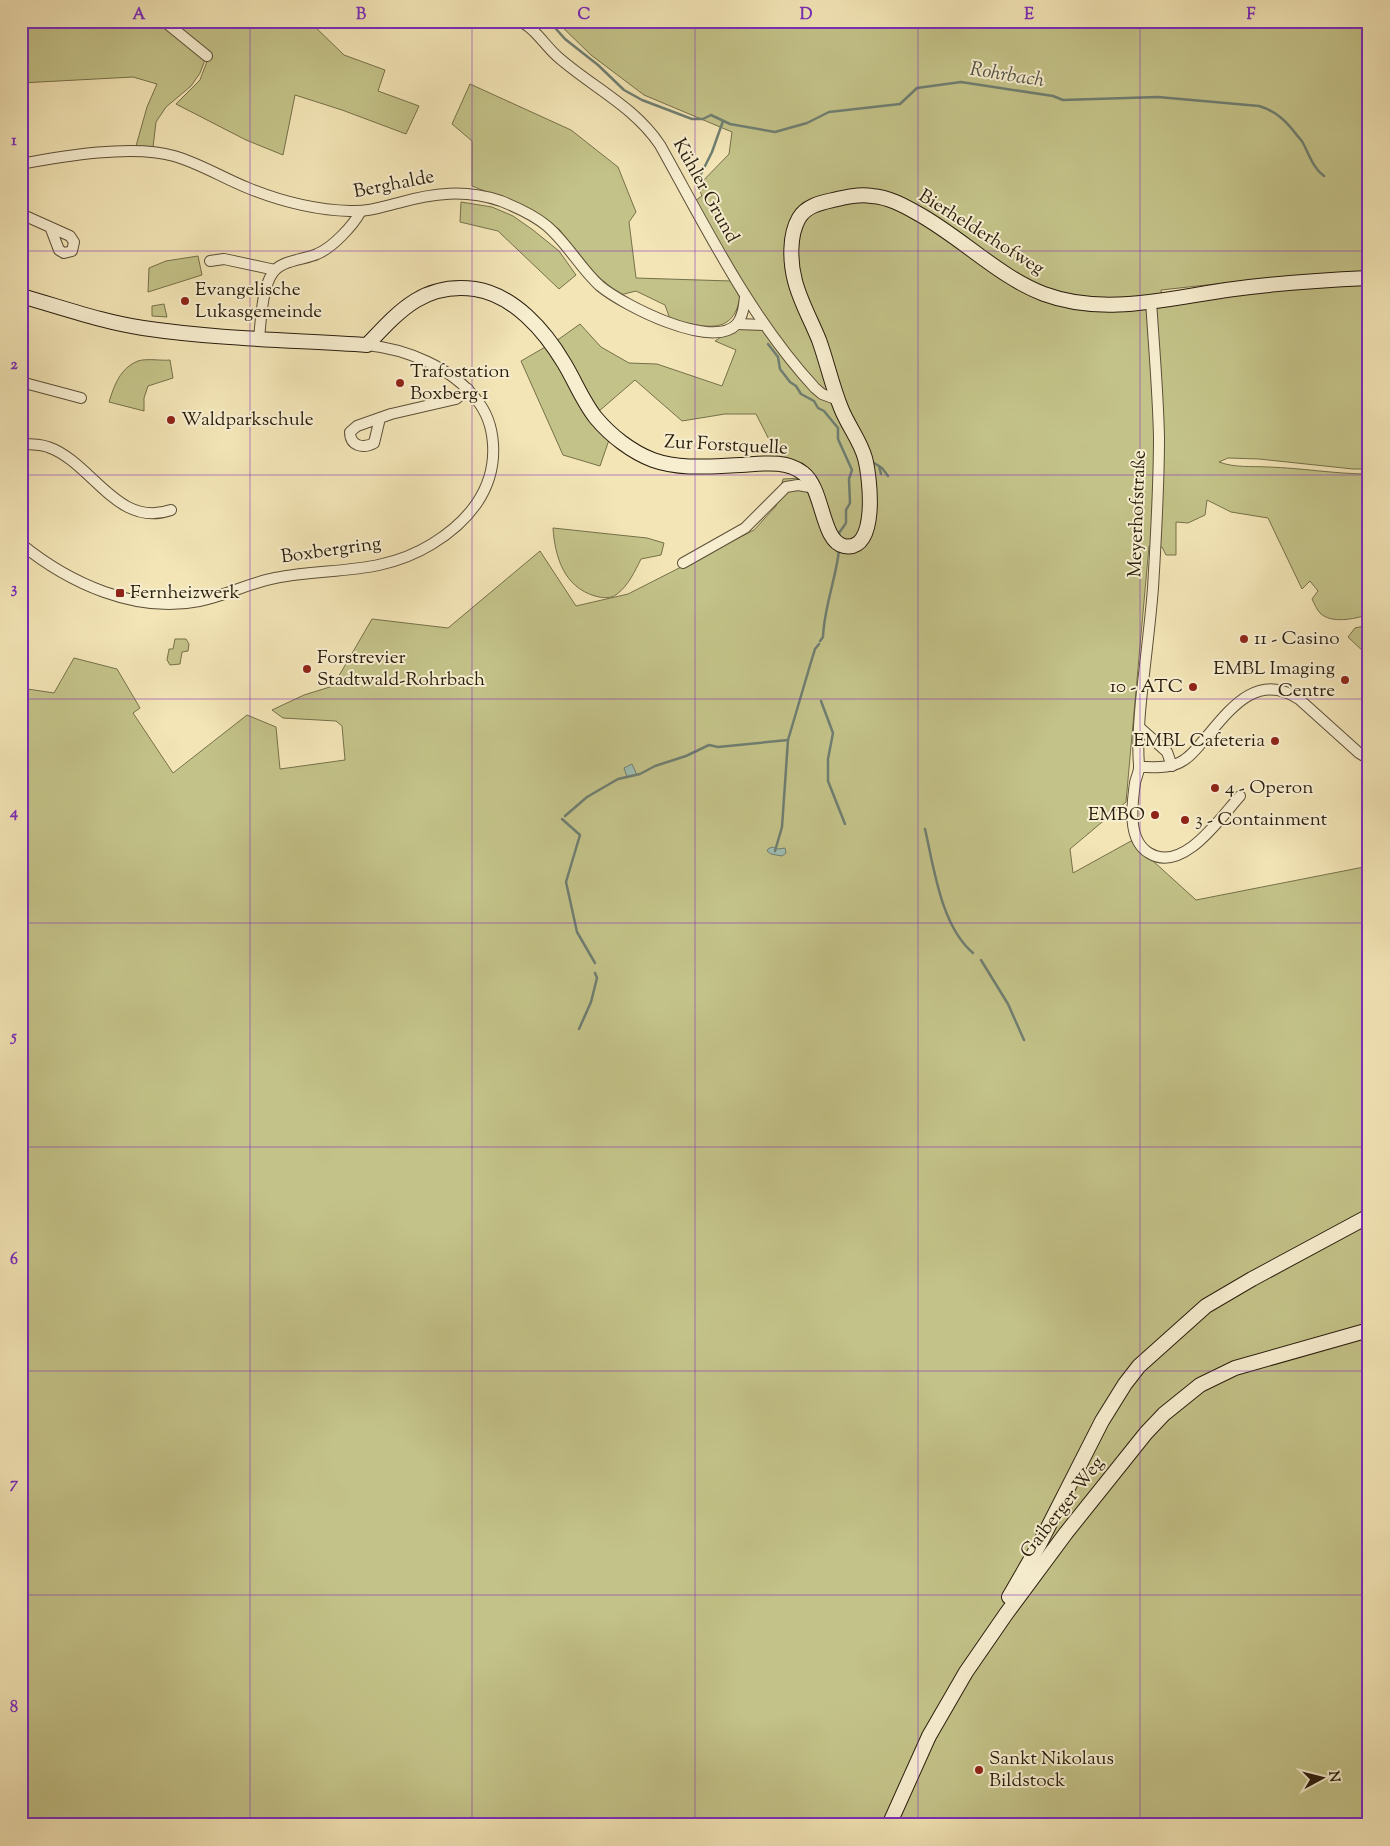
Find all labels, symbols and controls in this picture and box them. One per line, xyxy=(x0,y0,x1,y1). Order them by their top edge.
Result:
text: A xyxy=(133,4,146,27)
text: B xyxy=(356,4,366,27)
text: C xyxy=(578,4,591,27)
text: D xyxy=(800,4,813,27)
text: E xyxy=(1024,4,1034,27)
text: F xyxy=(1247,4,1256,27)
water label: Rohrbach xyxy=(968,56,1047,96)
text: 1 xyxy=(11,130,17,153)
street label: Kühler Grund xyxy=(665,134,745,248)
street label: Berghalde xyxy=(351,164,437,206)
street label: Bierhelderhofweg xyxy=(913,183,1049,283)
place label: Evangelische Lukasgemeinde xyxy=(195,277,322,326)
marker: Evangelische Lukasgemeinde xyxy=(179,295,191,307)
text: 2 xyxy=(10,354,18,377)
place label: Trafostation Boxberg 1 xyxy=(410,359,510,408)
marker: Trafostation Boxberg 1 xyxy=(394,377,406,389)
place label: Waldparkschule xyxy=(181,407,314,434)
marker: Waldparkschule xyxy=(165,414,177,426)
street label: Zur Forstquelle xyxy=(663,429,789,463)
street label: Meyerhofstraße xyxy=(1122,450,1154,578)
street label: Boxbergring xyxy=(279,531,383,571)
text: 3 xyxy=(11,578,18,601)
place label: Fernheizwerk xyxy=(130,580,240,607)
marker: Fernheizwerk xyxy=(114,587,126,599)
place label: 11 - Casino xyxy=(1254,626,1340,653)
marker: 11 - Casino xyxy=(1238,633,1250,645)
place label: Forstrevier Stadtwald-Rohrbach xyxy=(317,645,485,694)
place label: EMBL Imaging Centre xyxy=(1213,656,1335,705)
marker: Forstrevier Stadtwald-Rohrbach xyxy=(301,663,313,675)
place label: 10 - ATC xyxy=(1110,674,1183,701)
marker: EMBL Imaging Centre xyxy=(1339,674,1351,686)
marker: 10 - ATC xyxy=(1187,681,1199,693)
place label: EMBL Cafeteria xyxy=(1133,728,1265,755)
marker: EMBL Cafeteria xyxy=(1269,735,1281,747)
place label: 4 - Operon xyxy=(1225,775,1313,802)
marker: 4 - Operon xyxy=(1209,782,1221,794)
text: 4 xyxy=(9,802,18,825)
place label: EMBO xyxy=(1088,802,1145,829)
place label: 3 - Containment xyxy=(1195,807,1328,834)
marker: EMBO xyxy=(1149,809,1161,821)
marker: 3 - Containment xyxy=(1179,814,1191,826)
text: 5 xyxy=(9,1026,17,1049)
text: 6 xyxy=(10,1249,18,1272)
street label: Gaiberger Weg xyxy=(1015,1451,1111,1565)
text: 7 xyxy=(10,1473,19,1496)
text: 8 xyxy=(10,1697,18,1720)
place label: Sankt Nikolaus Bildstock xyxy=(989,1746,1114,1795)
north arrow xyxy=(1298,1754,1348,1804)
marker: Sankt Nikolaus Bildstock xyxy=(973,1764,985,1776)
text: N xyxy=(1322,1770,1344,1783)

